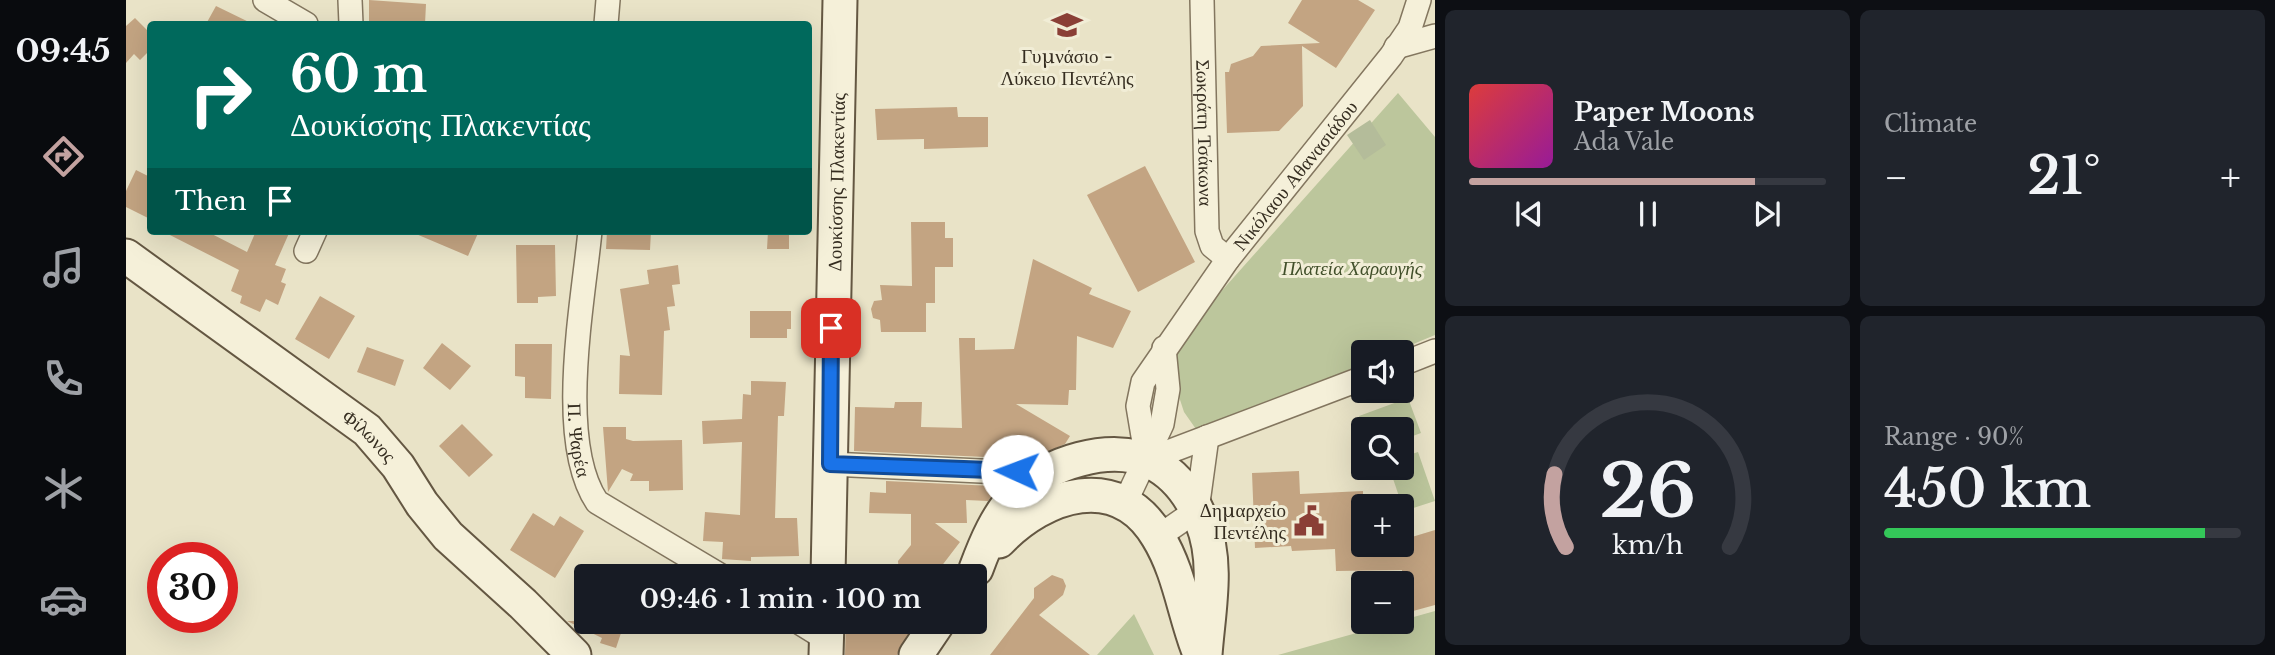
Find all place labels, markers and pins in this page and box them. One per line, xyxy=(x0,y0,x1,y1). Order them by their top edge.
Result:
school or university icon: Γυμνάσιο - Λύκειο Πεντέλης xyxy=(1050,8,1084,42)
place label: Γυμνάσιο - Λύκειο Πεντέλης xyxy=(1000,45,1134,90)
pin xyxy=(801,298,861,358)
place label: Δημαρχείο Πεντέλης xyxy=(1200,499,1286,544)
public building icon: Δημαρχείο Πεντέλης xyxy=(1292,504,1326,538)

